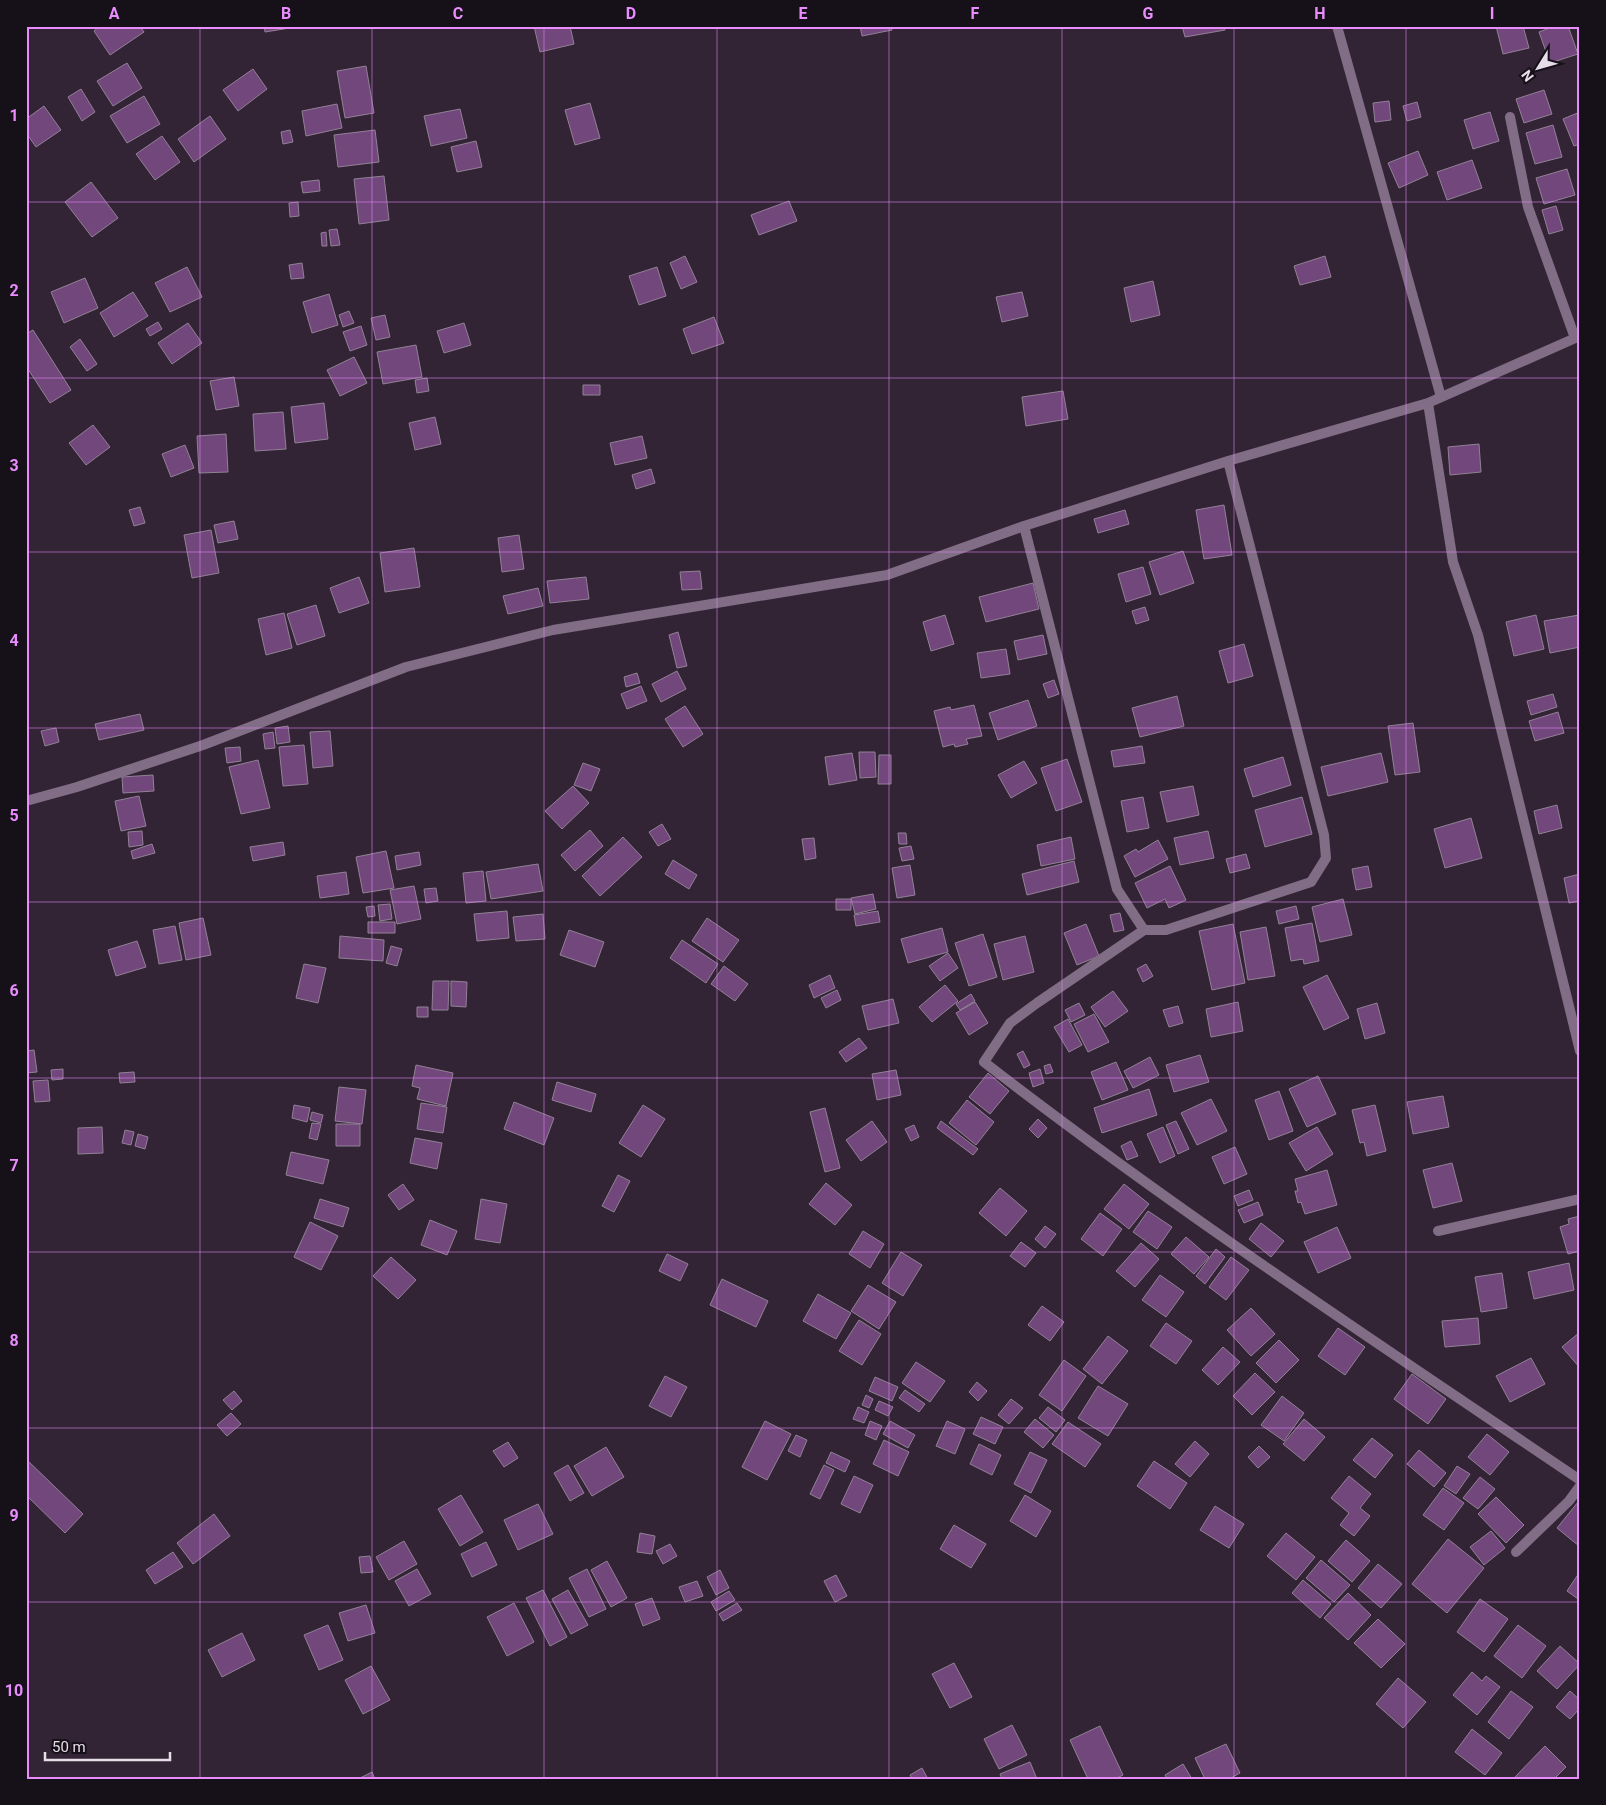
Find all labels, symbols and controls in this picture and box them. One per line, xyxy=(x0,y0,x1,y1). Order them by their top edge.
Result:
text: A xyxy=(109,4,120,23)
text: B xyxy=(281,4,291,23)
text: C xyxy=(453,4,463,23)
text: D xyxy=(626,4,636,23)
text: E xyxy=(799,4,808,23)
text: F xyxy=(971,4,980,23)
text: G xyxy=(1143,4,1154,23)
text: H xyxy=(1314,4,1326,23)
text: I xyxy=(1490,4,1494,23)
north arrow xyxy=(1514,42,1564,92)
text: N xyxy=(1518,67,1537,85)
text: 1 xyxy=(9,106,19,125)
text: 2 xyxy=(9,281,19,300)
text: 3 xyxy=(9,456,19,475)
text: 4 xyxy=(9,631,19,650)
text: 5 xyxy=(9,806,19,825)
text: 6 xyxy=(9,981,19,1000)
text: 7 xyxy=(9,1156,19,1175)
text: 8 xyxy=(9,1331,19,1350)
text: 9 xyxy=(9,1506,19,1525)
text: 10 xyxy=(5,1681,23,1700)
scale bar xyxy=(45,1730,170,1762)
text: 50 m xyxy=(52,1738,86,1756)

